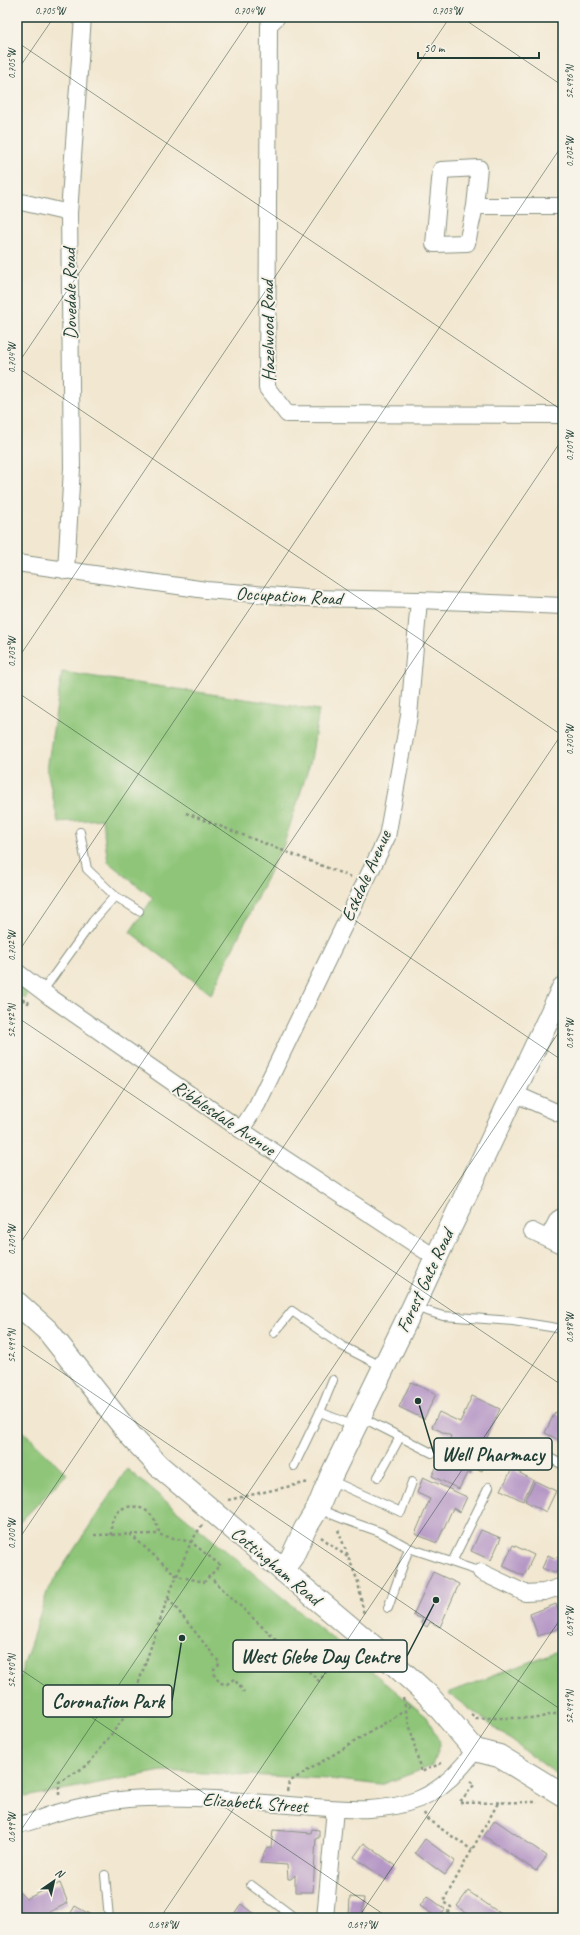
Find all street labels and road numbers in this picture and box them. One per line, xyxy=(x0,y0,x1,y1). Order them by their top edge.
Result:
street label: Dovedale Road xyxy=(57,244,83,340)
street label: Hazelwood Road xyxy=(255,276,281,382)
street label: Occupation Road xyxy=(235,581,345,611)
street label: Eskdale Avenue xyxy=(335,825,397,925)
street label: Ribblesdale Avenue xyxy=(168,1075,282,1162)
street label: Forest Gate Road xyxy=(391,1222,461,1336)
street label: Cottingham Road xyxy=(226,1521,329,1613)
street label: Elizabeth Street xyxy=(202,1787,310,1819)

